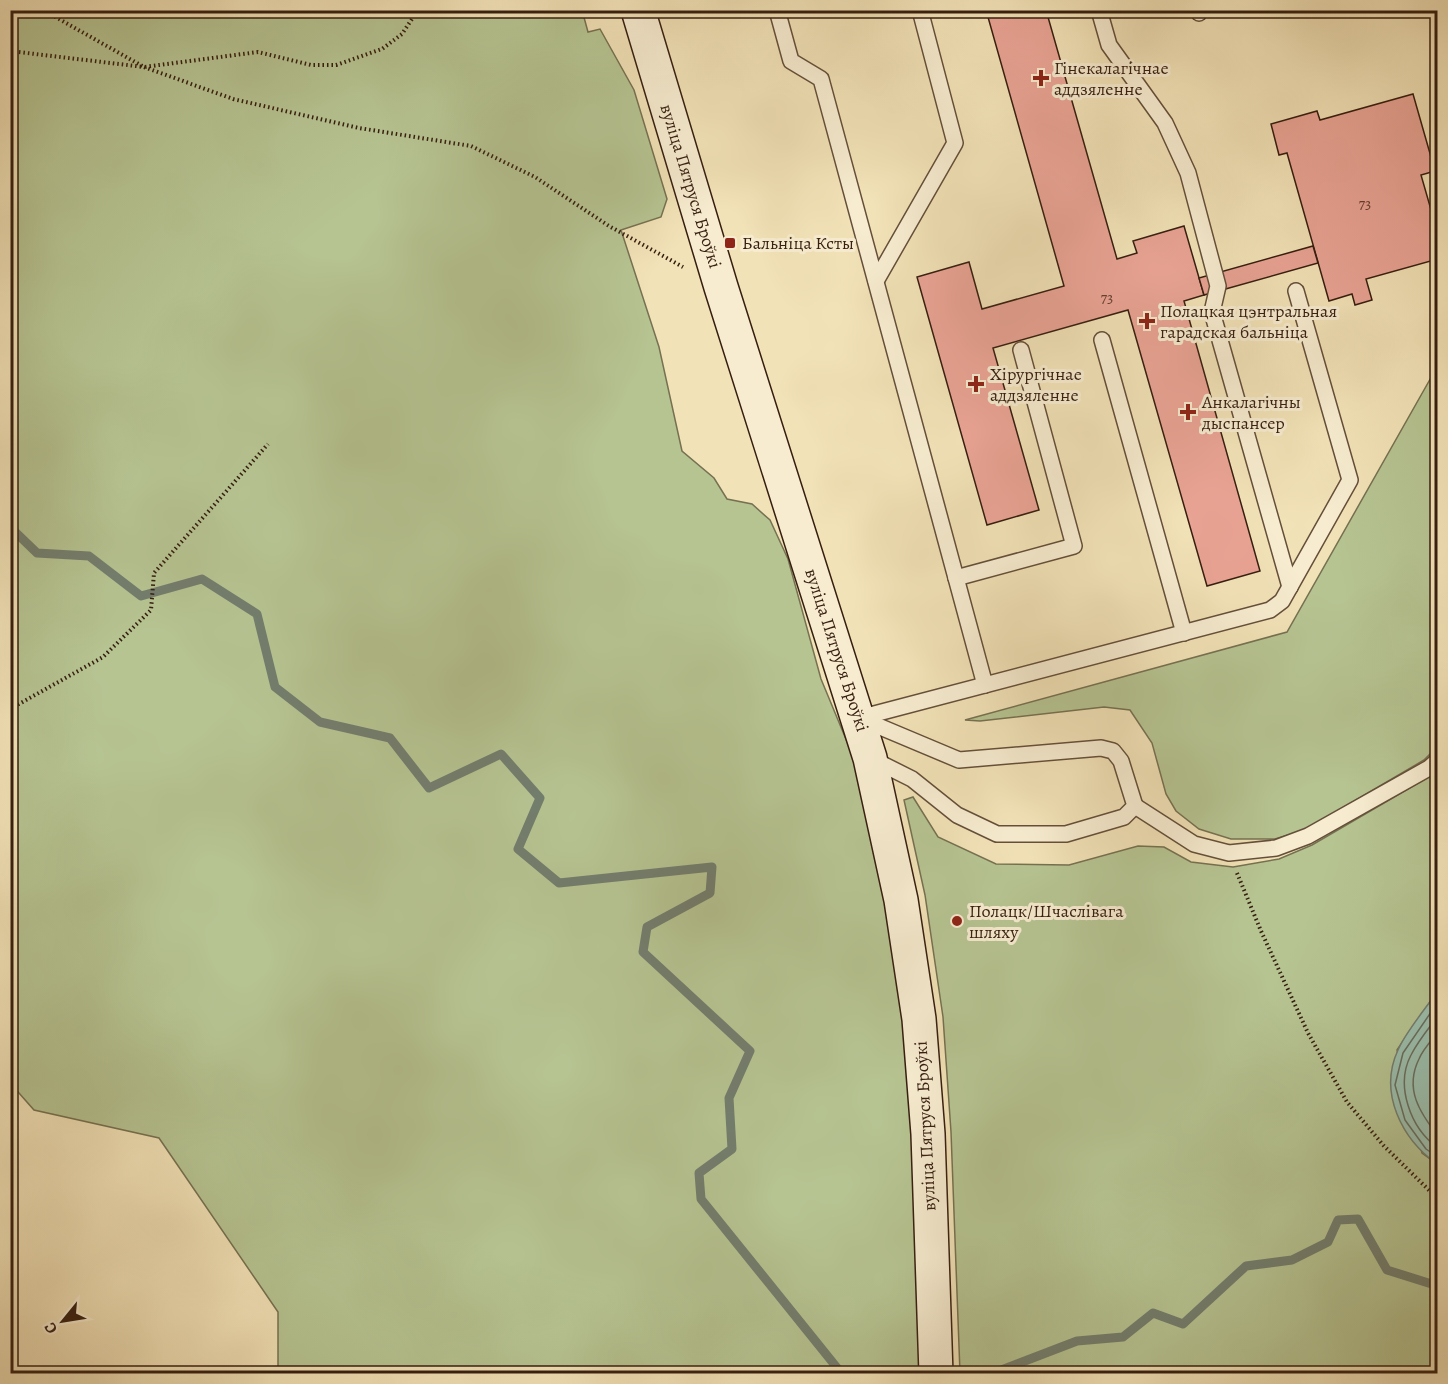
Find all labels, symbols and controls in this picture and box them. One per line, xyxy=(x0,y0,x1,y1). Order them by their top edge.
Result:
place label: Гінекалагічнае аддзяленне xyxy=(1054,56,1169,101)
marker: Гінекалагічнае аддзяленне xyxy=(1032,69,1050,87)
street label: вуліца Пятруся Броўкі xyxy=(655,101,727,271)
house number: 73 xyxy=(1359,194,1371,214)
place label: Бальніца Ксты xyxy=(742,231,854,255)
marker: Бальніца Ксты xyxy=(723,236,737,250)
house number: 73 xyxy=(1101,288,1113,308)
place label: Полацкая цэнтральная гарадская бальніца xyxy=(1160,299,1337,344)
marker: Полацкая цэнтральная гарадская бальніца xyxy=(1138,312,1156,330)
place label: Хірургічнае аддзяленне xyxy=(990,362,1082,407)
marker: Хірургічнае аддзяленне xyxy=(967,375,985,393)
place label: Анкалагічны дыспансер xyxy=(1201,390,1301,435)
marker: Анкалагічны дыспансер xyxy=(1179,403,1197,421)
street label: вуліца Пятруся Броўкі xyxy=(799,565,875,735)
place label: Полацк/Шчаслівага шляху xyxy=(969,899,1124,944)
marker: Полацк/Шчаслівага шляху xyxy=(950,914,964,928)
street label: вуліца Пятруся Броўкі xyxy=(909,1040,941,1212)
north arrow xyxy=(33,1291,93,1351)
text: С xyxy=(39,1318,63,1338)

